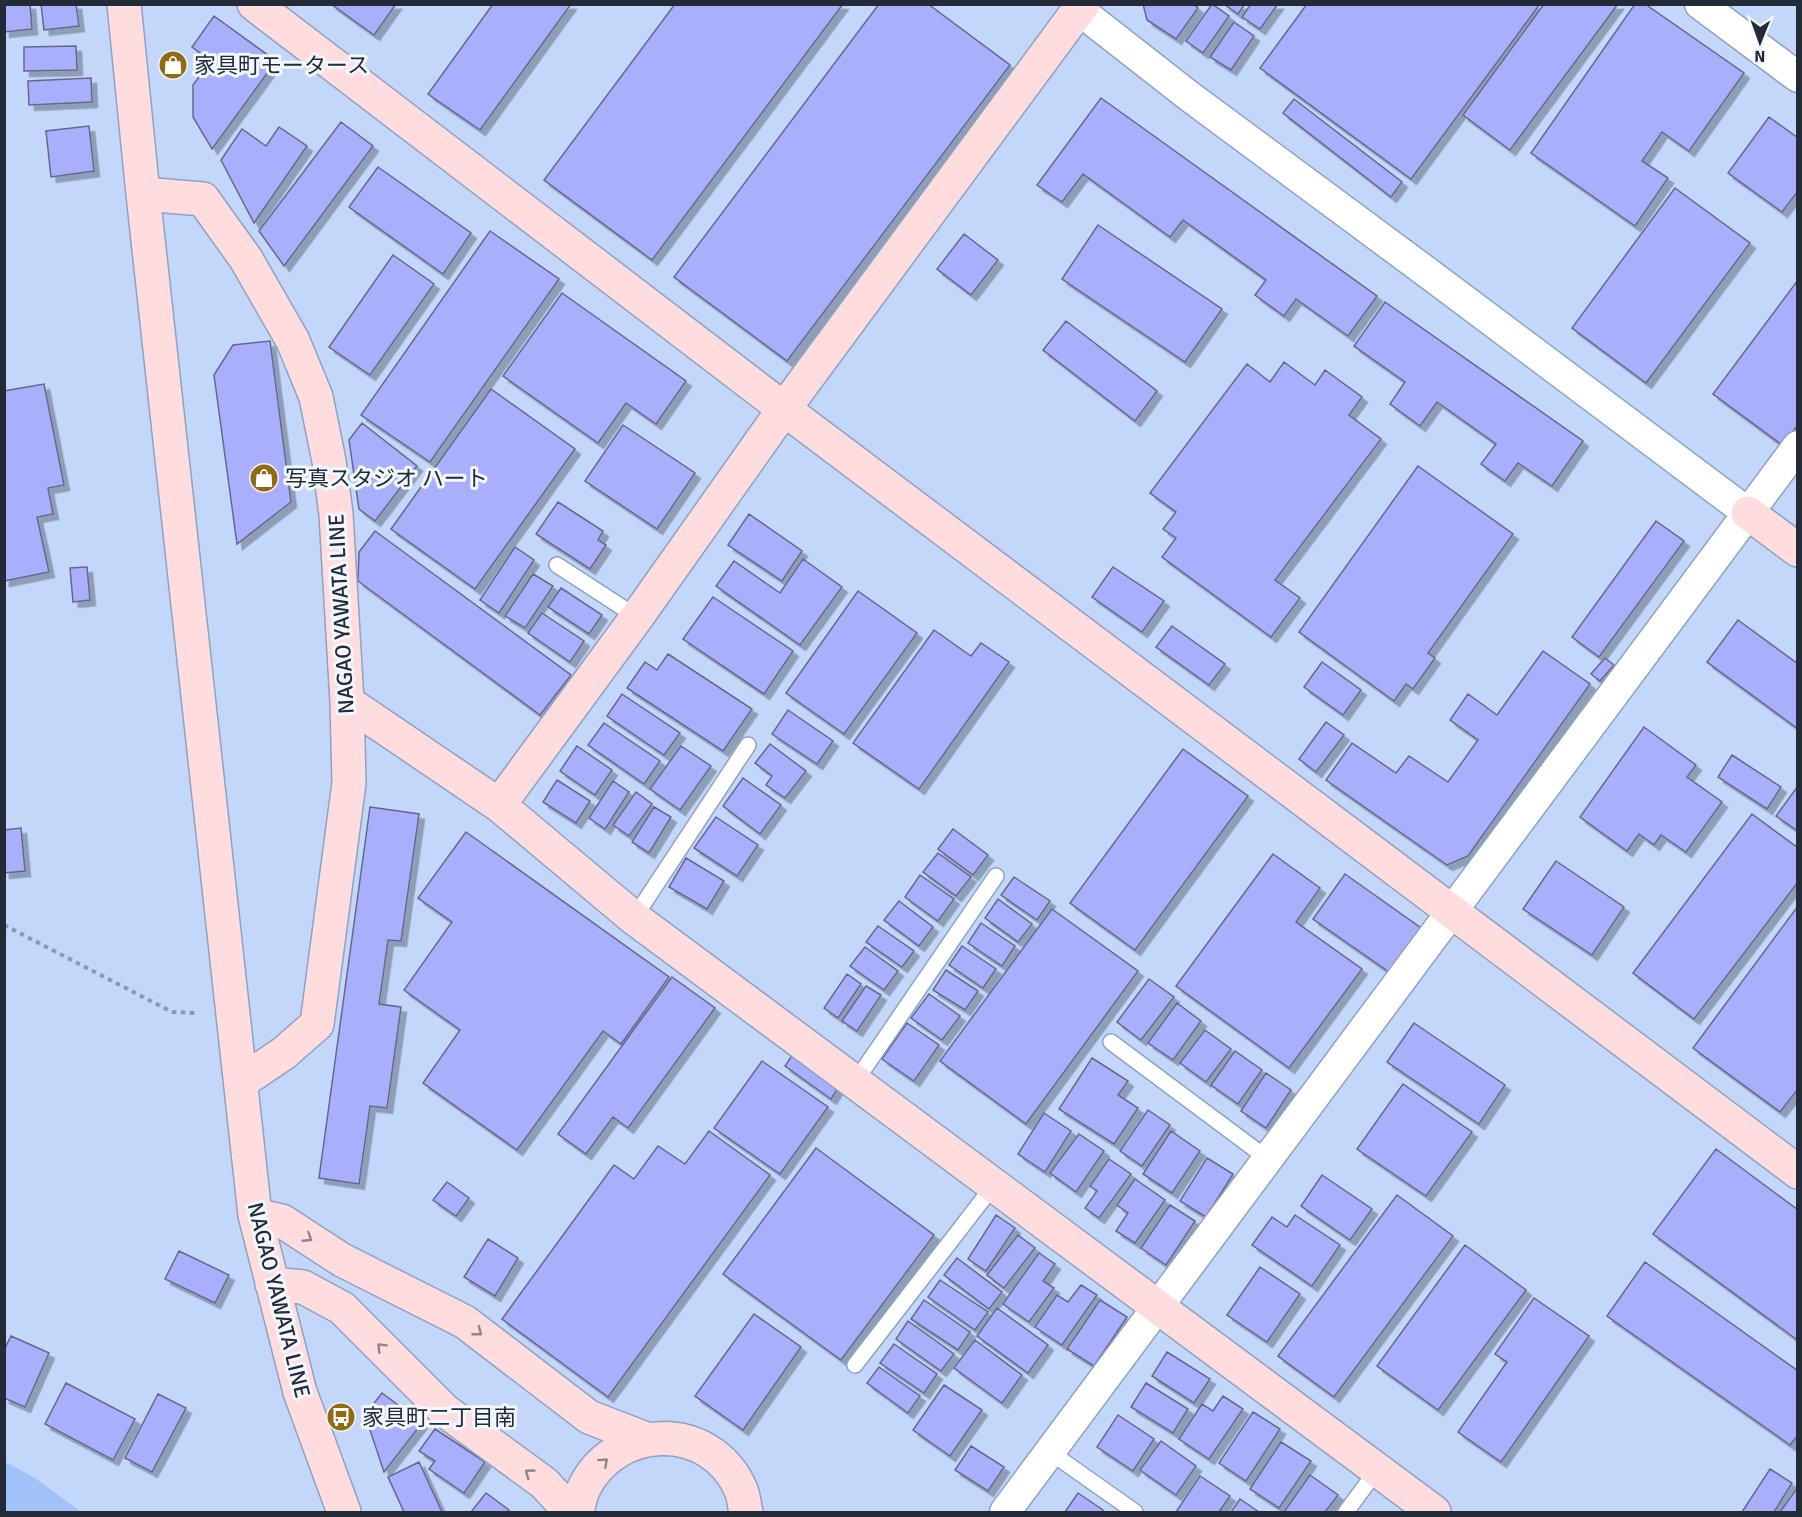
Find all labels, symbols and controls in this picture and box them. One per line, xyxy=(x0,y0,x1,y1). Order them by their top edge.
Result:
north arrow xyxy=(1730,12,1790,72)
text: N xyxy=(1754,46,1765,66)
shop icon: 家具町モータース xyxy=(157,49,189,81)
place label: 家具町モータース xyxy=(194,52,369,79)
shop icon: 写真スタジオ ハート xyxy=(248,462,280,494)
place label: 写真スタジオ ハート xyxy=(285,465,488,492)
street label: NAGAO YAWATA LINE xyxy=(322,513,360,715)
street label: NAGAO YAWATA LINE xyxy=(242,1199,316,1401)
one-way arrow xyxy=(301,1231,312,1242)
one-way arrow xyxy=(472,1325,483,1336)
one-way arrow xyxy=(377,1343,388,1354)
bus stop icon: 家具町二丁目南 xyxy=(325,1401,357,1433)
place label: 家具町二丁目南 xyxy=(362,1404,516,1431)
one-way arrow xyxy=(597,1458,607,1469)
one-way arrow xyxy=(524,1469,535,1480)

